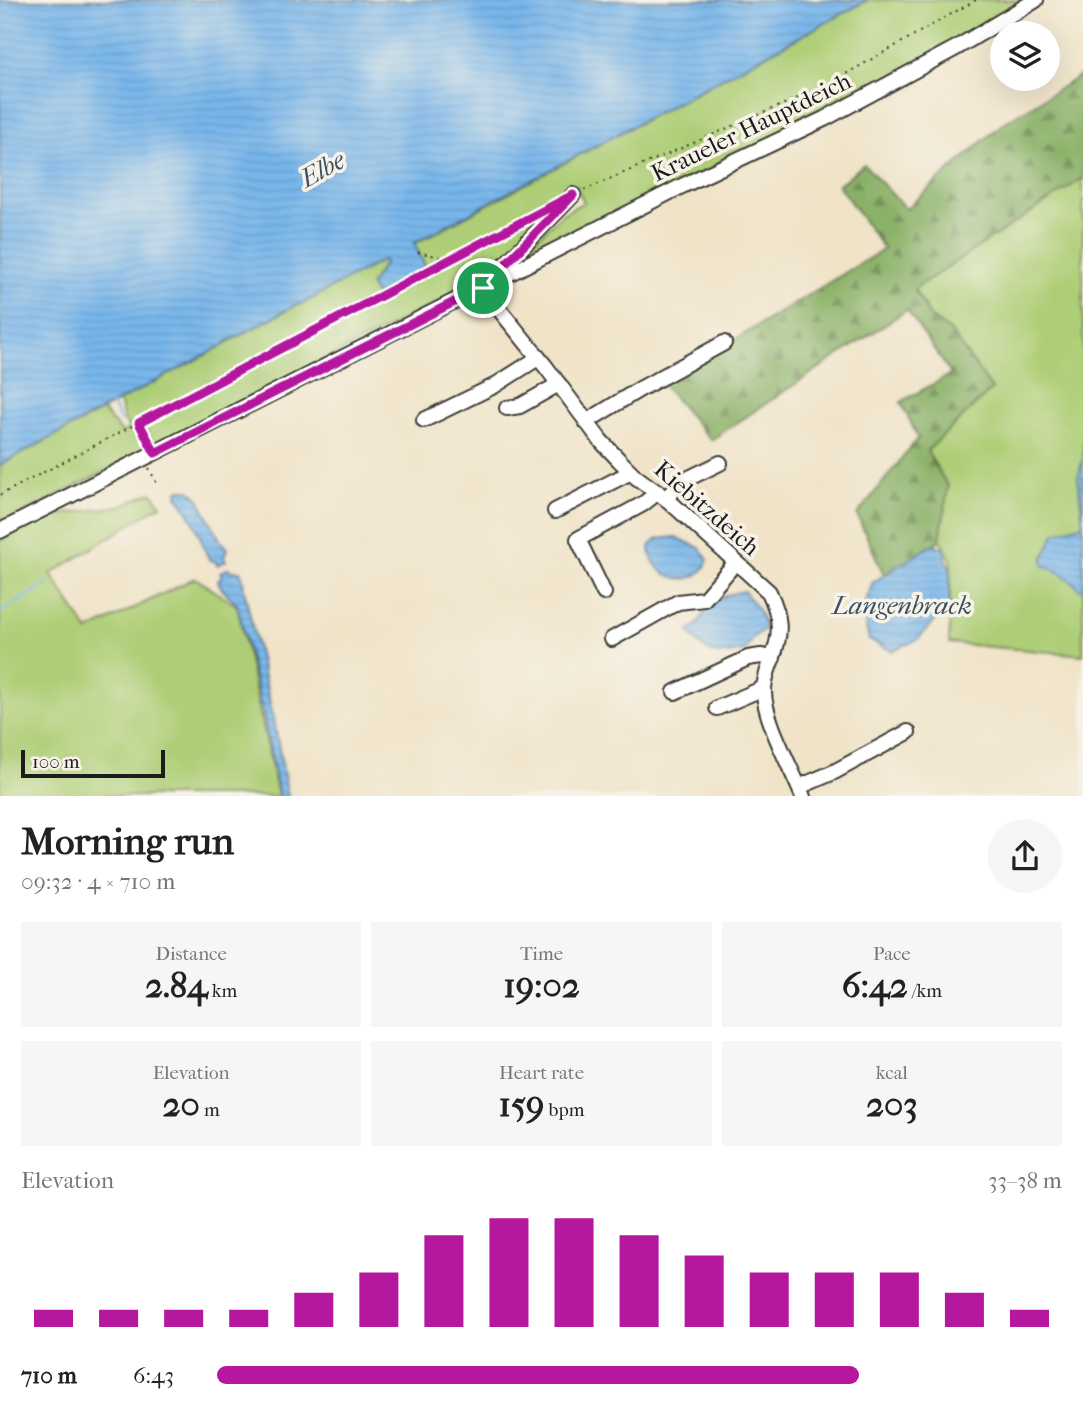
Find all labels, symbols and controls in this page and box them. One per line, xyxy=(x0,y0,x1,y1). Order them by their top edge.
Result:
map controls xyxy=(990,21,1060,91)
button: layers xyxy=(990,21,1060,91)
street label: Kraueler Hauptdeich xyxy=(647,66,856,187)
water label: Elbe xyxy=(293,144,351,195)
pin xyxy=(453,258,513,318)
icon: arrive xyxy=(464,269,502,307)
street label: Kiebitzdeich xyxy=(649,455,766,562)
water label: Langenbrack xyxy=(830,590,972,621)
scale bar xyxy=(21,748,164,779)
text: 100 m xyxy=(32,751,80,773)
text: Morning run xyxy=(21,819,234,864)
button: share xyxy=(988,819,1062,893)
text: 09:32 · 4 × 710 m xyxy=(21,868,175,895)
text: Distance xyxy=(155,943,227,965)
text: Time xyxy=(520,943,563,965)
text: Pace xyxy=(873,943,911,965)
text: 2.84 xyxy=(145,965,208,1006)
text: 19:02 xyxy=(503,965,580,1006)
text: 6:42 xyxy=(842,965,908,1006)
text: km xyxy=(208,980,237,1002)
text: /km xyxy=(908,980,942,1002)
text: Elevation xyxy=(153,1062,230,1084)
text: Heart rate xyxy=(499,1062,584,1084)
text: kcal xyxy=(876,1062,908,1084)
text: 20 xyxy=(163,1084,200,1125)
text: 159 xyxy=(499,1084,544,1125)
text: 203 xyxy=(866,1084,918,1125)
text: m xyxy=(200,1099,220,1121)
text: bpm xyxy=(544,1099,584,1121)
text: Elevation xyxy=(21,1167,114,1194)
text: 33–38 m xyxy=(988,1167,1062,1194)
text: 710 m xyxy=(21,1362,77,1389)
text: 6:43 xyxy=(133,1362,174,1389)

